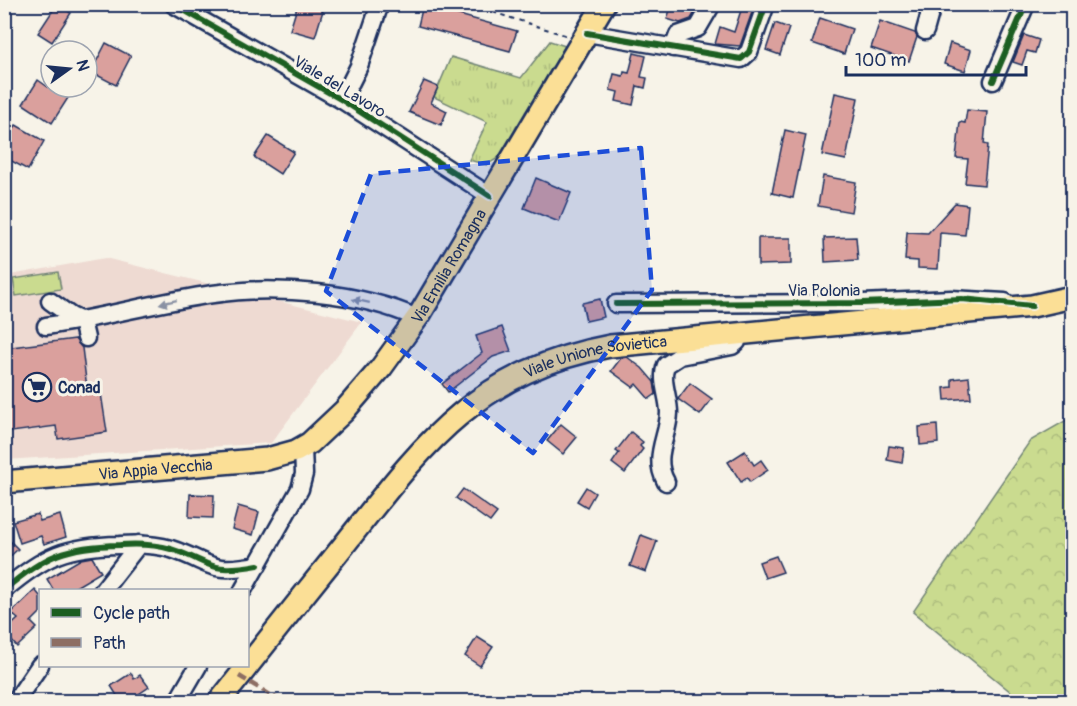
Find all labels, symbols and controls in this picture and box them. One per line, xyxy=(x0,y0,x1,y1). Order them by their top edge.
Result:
north arrow xyxy=(39,39,99,99)
scale bar xyxy=(846,39,1026,77)
text: 100 m xyxy=(855,49,907,72)
street label: Viale del Lavoro xyxy=(290,51,390,123)
text: N xyxy=(71,58,94,73)
street label: Via Emilia Romagna xyxy=(407,206,491,328)
street label: Via Polonia xyxy=(788,281,860,301)
one-way arrow xyxy=(351,296,370,305)
one-way arrow xyxy=(159,298,177,308)
street label: Viale Unione Sovietica xyxy=(520,332,668,383)
supermarket icon: Conad xyxy=(21,371,53,403)
place label: Conad xyxy=(58,378,101,398)
street label: Via Appia Vecchia xyxy=(98,455,213,485)
legend xyxy=(39,589,249,667)
text: Cycle path xyxy=(93,602,170,625)
text: Path xyxy=(93,632,126,655)

